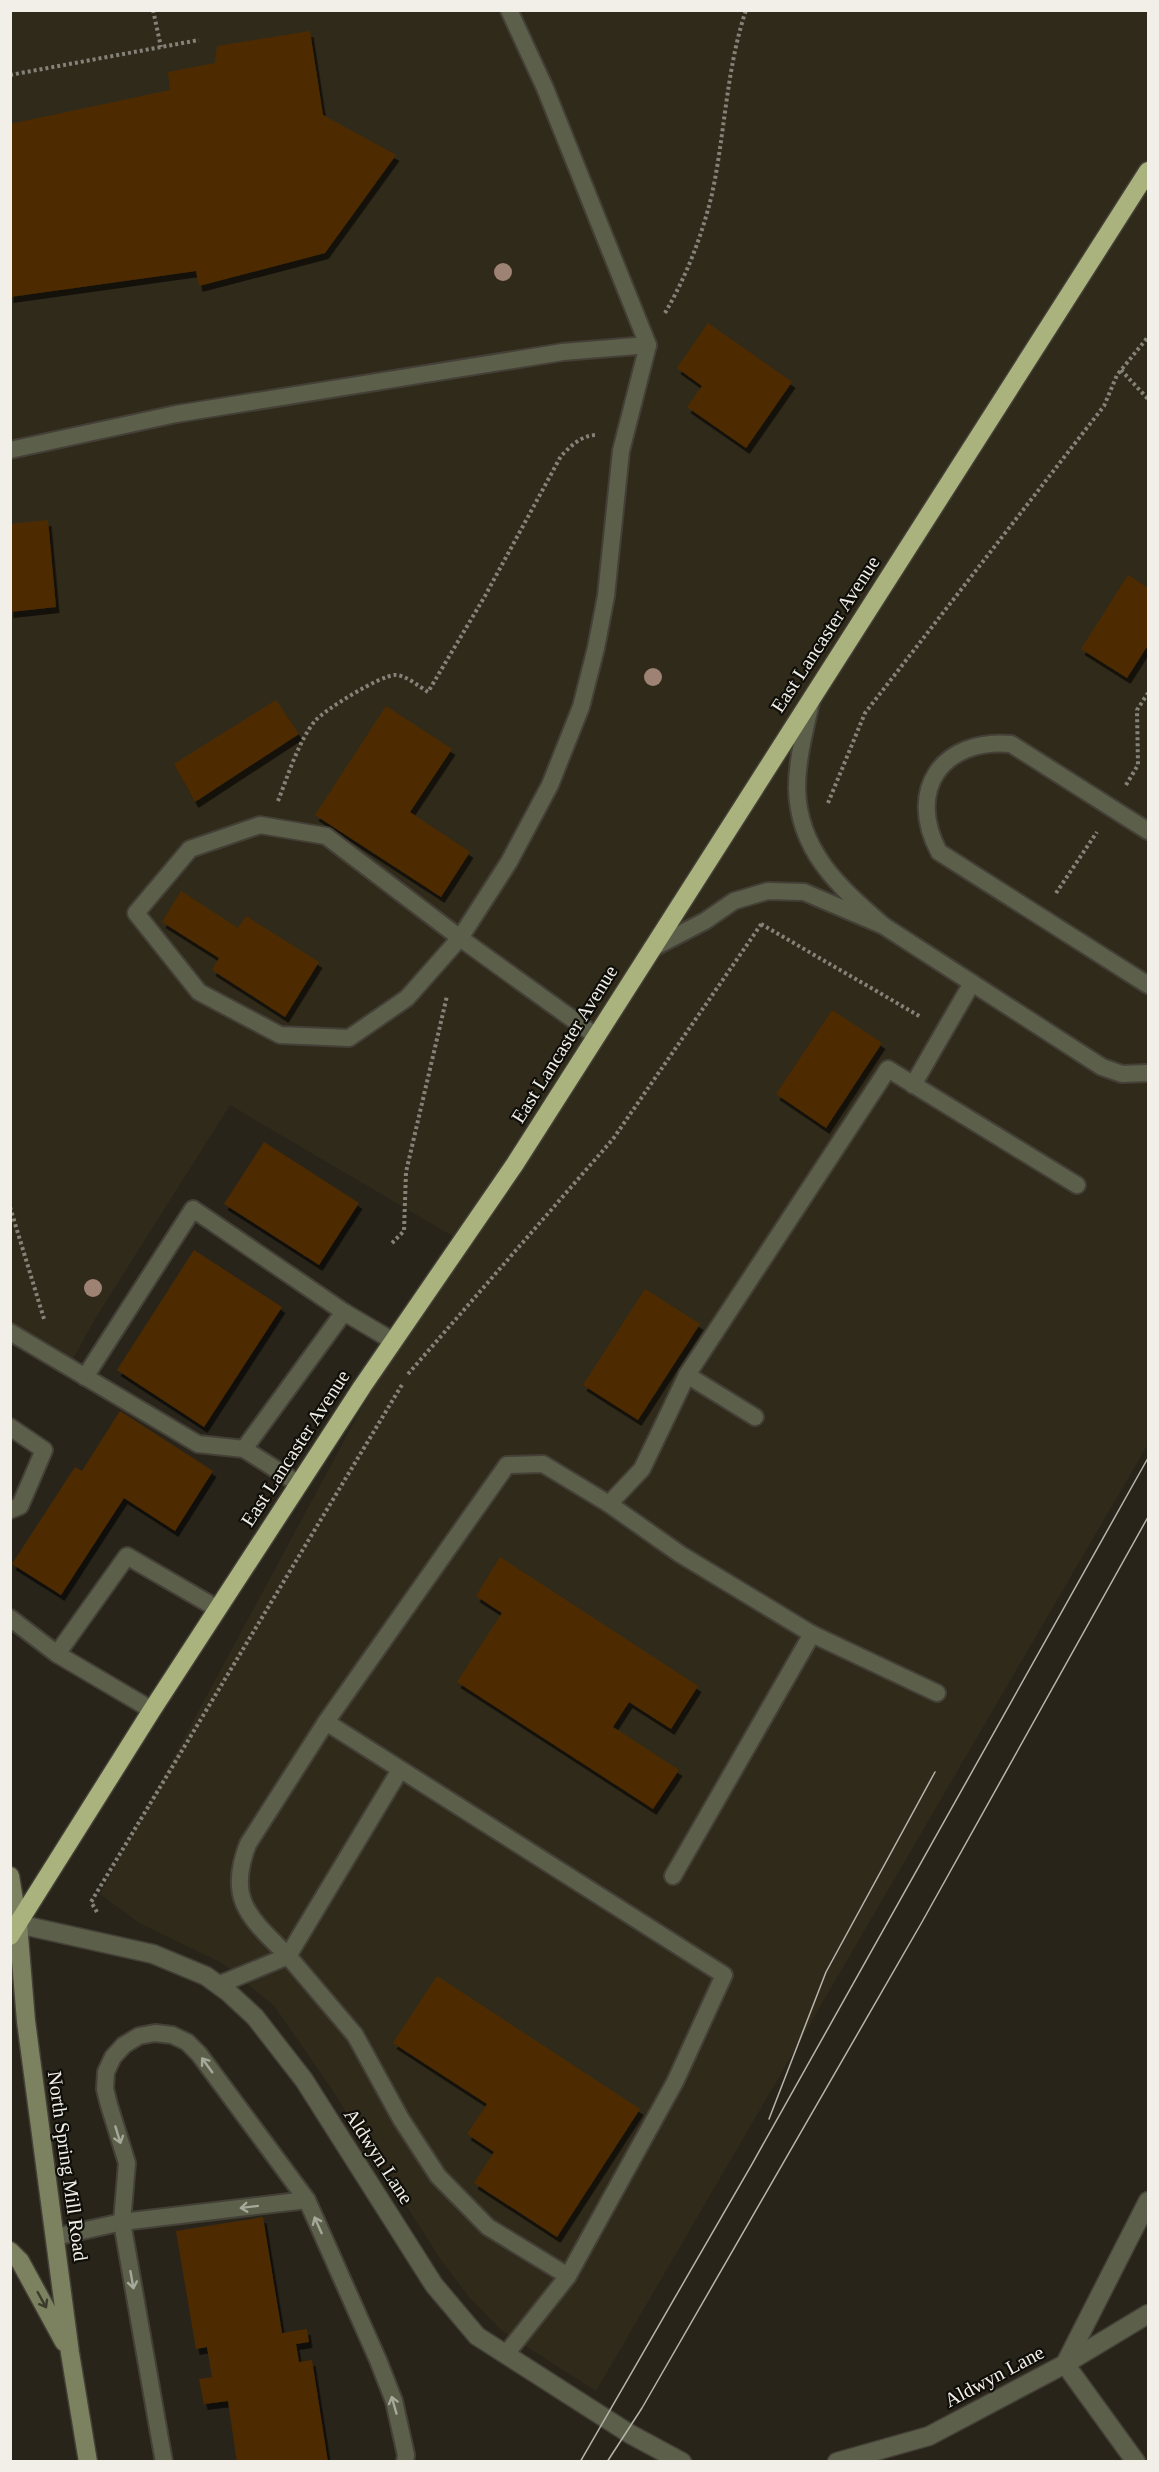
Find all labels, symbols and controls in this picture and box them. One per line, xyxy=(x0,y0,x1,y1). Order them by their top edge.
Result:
street label: East Lancaster Avenue xyxy=(766,552,884,716)
street label: East Lancaster Avenue xyxy=(507,961,622,1127)
street label: East Lancaster Avenue xyxy=(236,1366,354,1530)
one-way arrow xyxy=(201,2058,214,2074)
street label: North Spring Mill Road xyxy=(43,2070,92,2263)
street label: Aldwyn Lane xyxy=(339,2104,418,2209)
one-way arrow xyxy=(113,2125,124,2144)
one-way arrow xyxy=(239,2202,259,2213)
one-way arrow xyxy=(312,2217,323,2235)
one-way arrow xyxy=(127,2269,138,2289)
one-way arrow xyxy=(37,2291,48,2309)
street label: Aldwyn Lane xyxy=(941,2341,1048,2412)
one-way arrow xyxy=(388,2395,399,2414)

